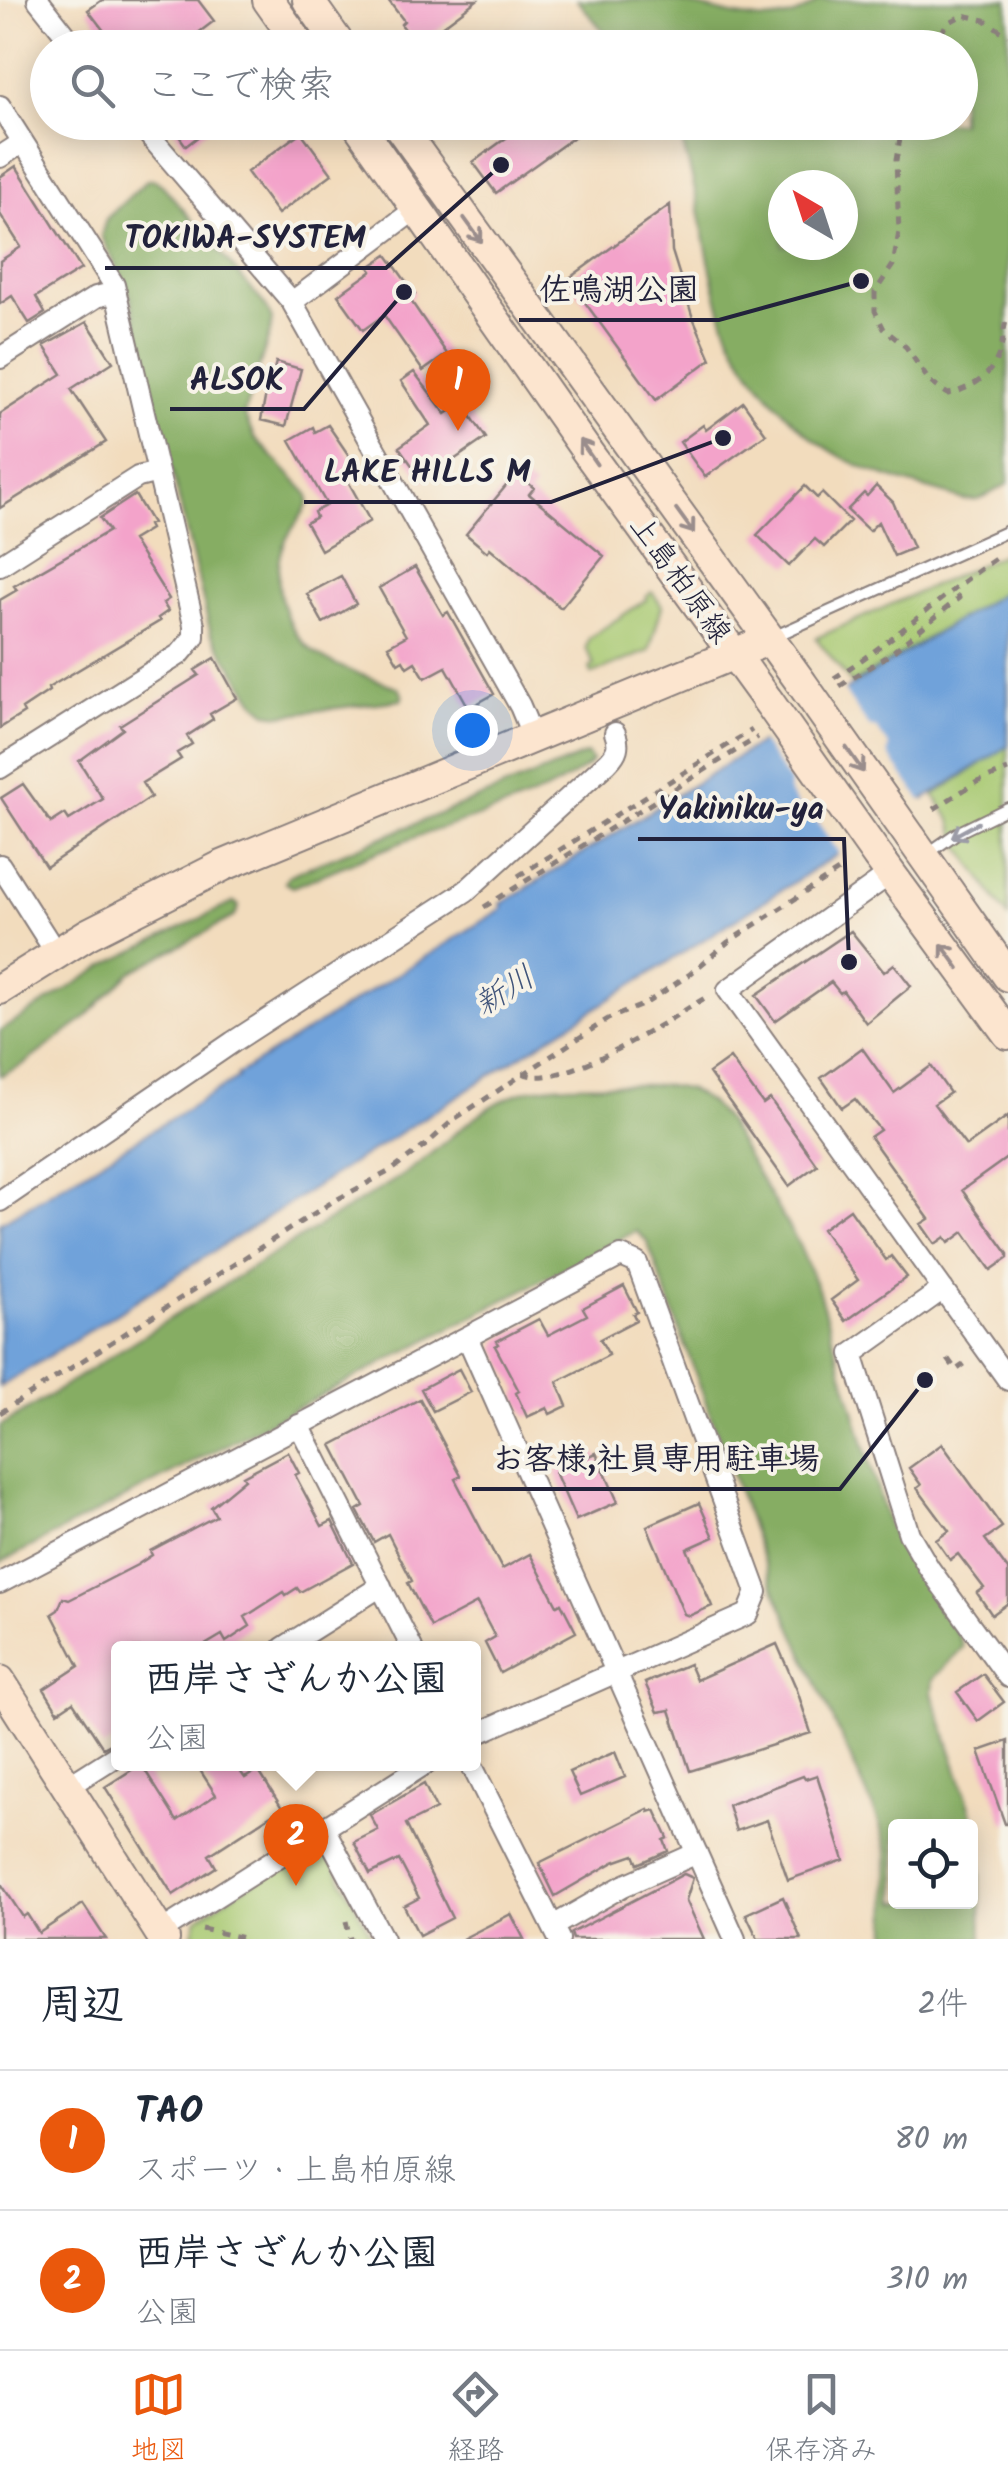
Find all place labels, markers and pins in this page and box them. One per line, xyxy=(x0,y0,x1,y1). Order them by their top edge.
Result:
callout: TOKIWA-SYSTEM xyxy=(105,206,386,268)
callout: 佐鳴湖公園 xyxy=(519,258,719,320)
callout: ALSOK xyxy=(170,347,304,409)
pin: 1 xyxy=(426,348,490,431)
callout: LAKE HILLS M xyxy=(304,440,551,502)
callout: Yakiniku-ya xyxy=(638,777,844,839)
callout: お客様,社員専用駐車場 xyxy=(472,1427,840,1489)
pin: 2 xyxy=(264,1804,328,1886)

